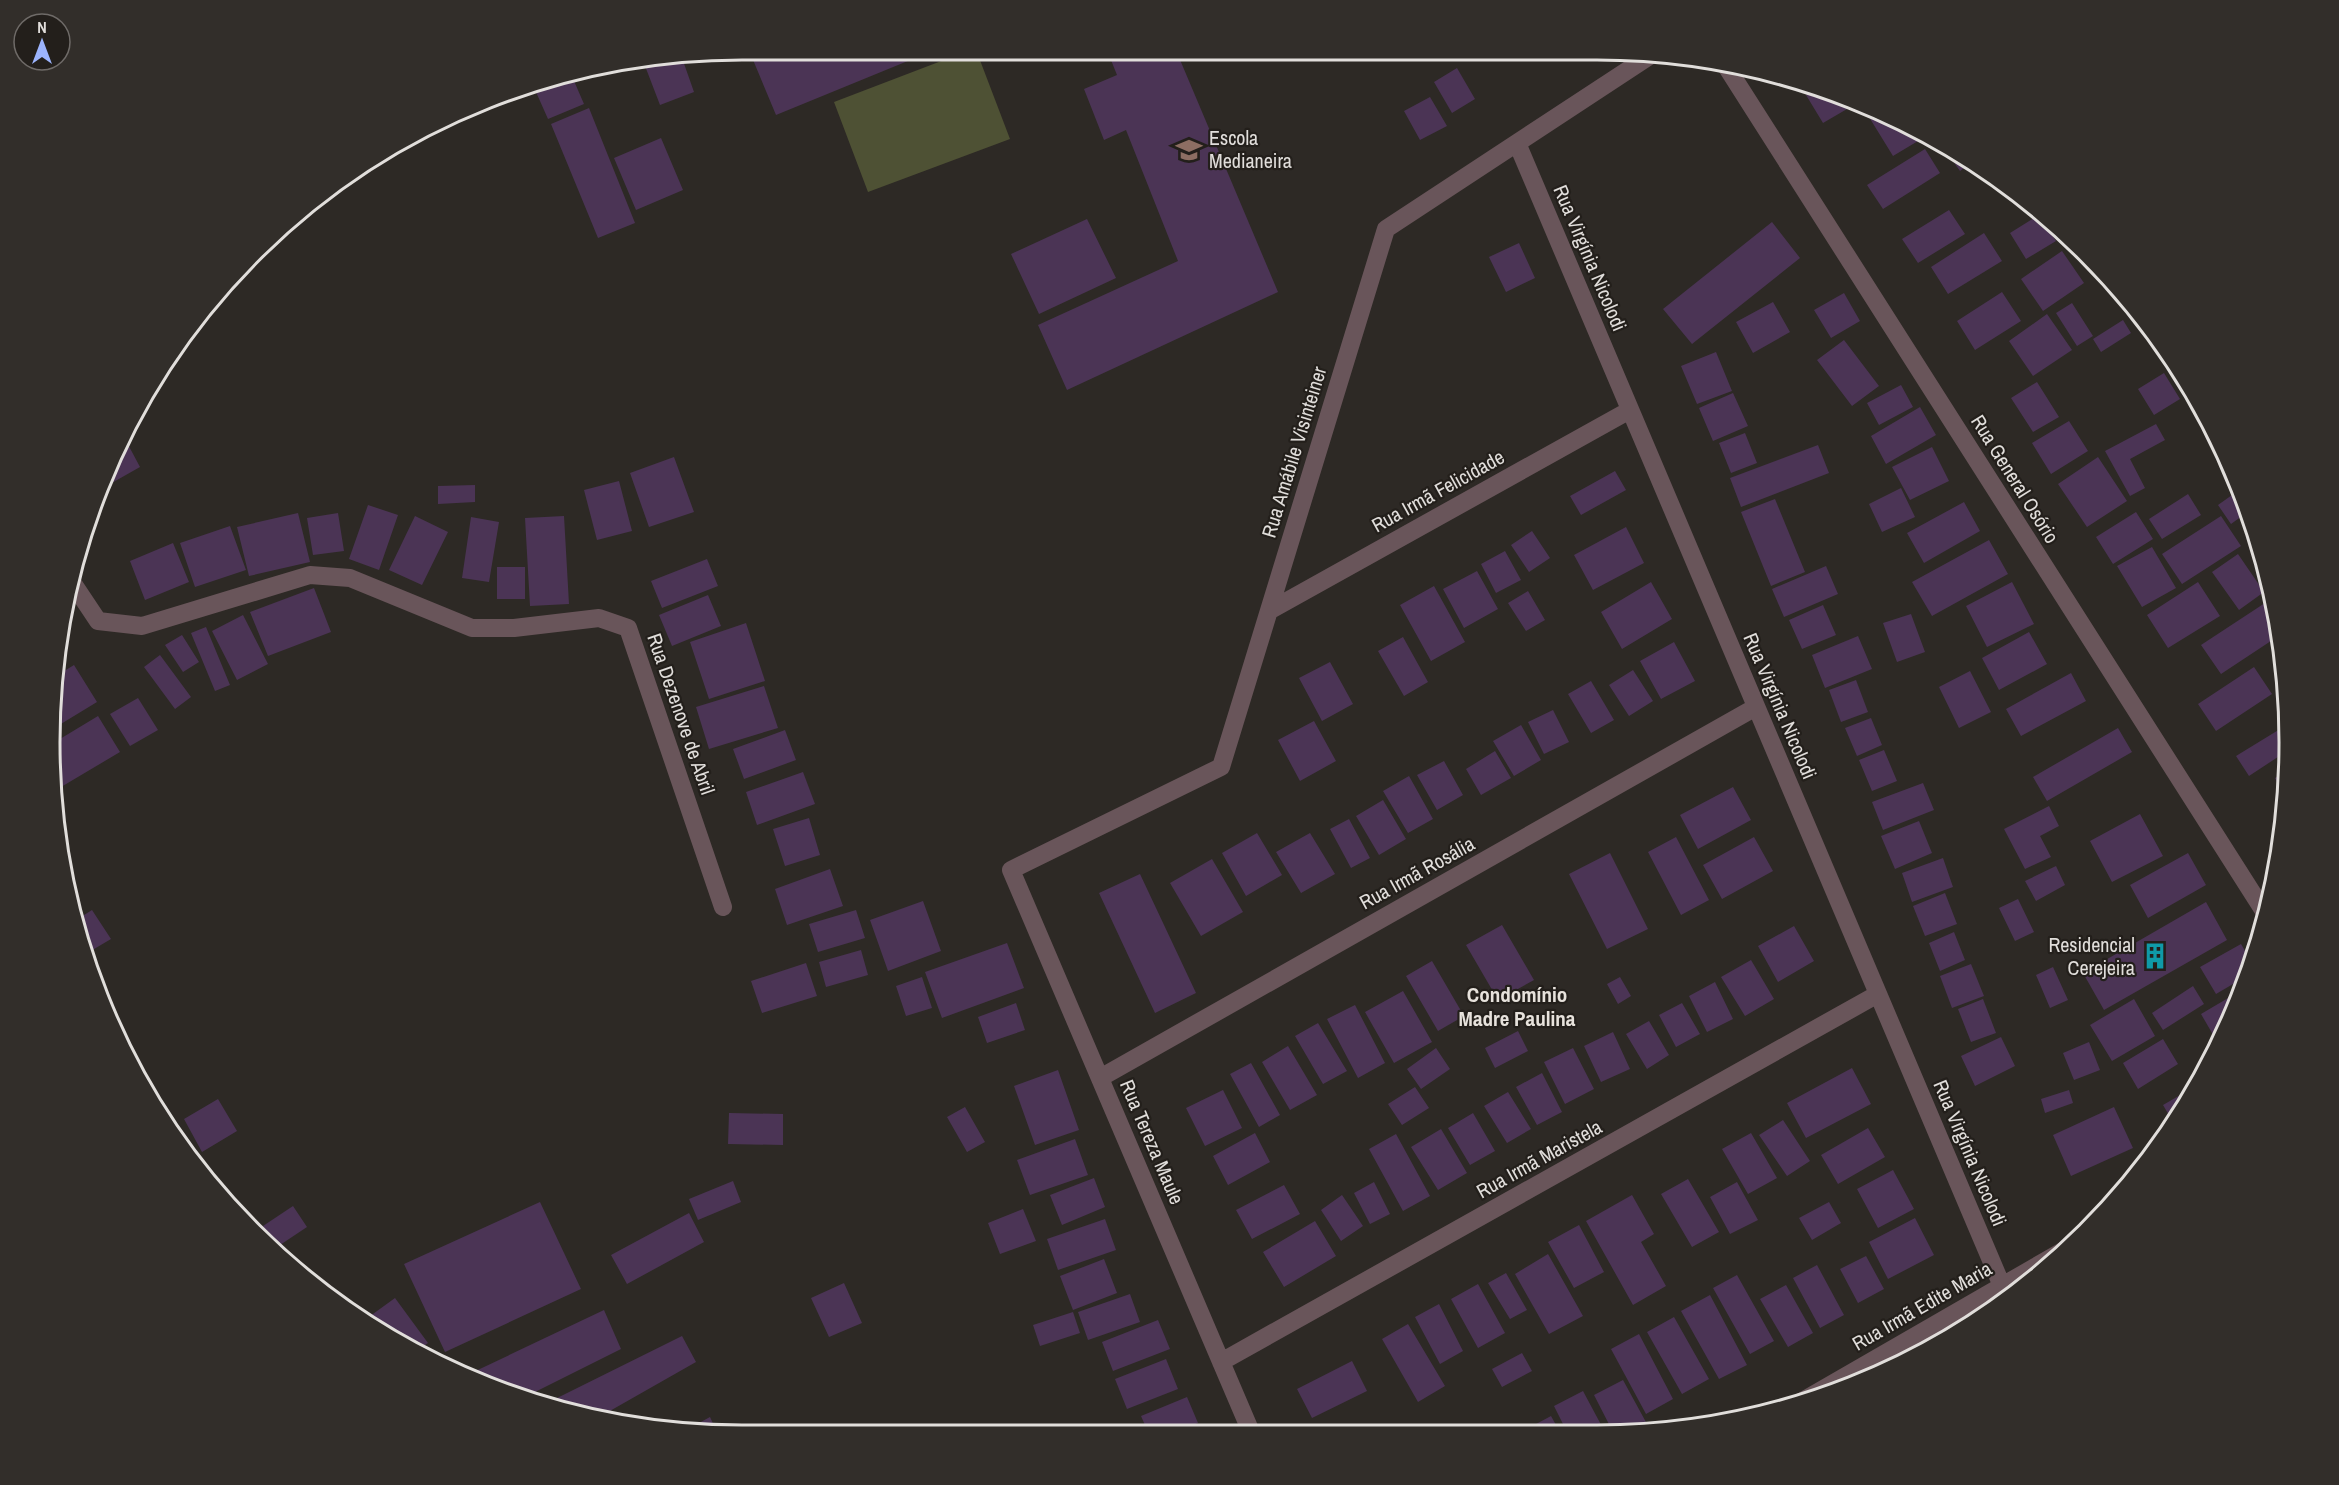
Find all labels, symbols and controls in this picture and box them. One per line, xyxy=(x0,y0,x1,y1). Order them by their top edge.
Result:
north arrow xyxy=(12,12,72,72)
text: N xyxy=(37,16,47,38)
place label: Escola Medianeira xyxy=(1209,124,1292,174)
school or university icon: Escola Medianeira xyxy=(1174,135,1204,165)
street label: Rua Virgínia Nicolodi xyxy=(1547,180,1633,335)
street label: Rua Amábile Visinteiner xyxy=(1255,363,1333,541)
street label: Rua General Osório xyxy=(1965,409,2066,548)
street label: Rua Irmã Felicidade xyxy=(1367,443,1509,538)
street label: Rua Virgínia Nicolodi xyxy=(1737,628,1823,783)
street label: Rua Dezenove de Abril xyxy=(641,630,722,798)
street label: Rua Irmã Rosália xyxy=(1354,830,1479,915)
place label: Residencial Cerejeira xyxy=(2048,931,2135,981)
building icon: Residencial Cerejeira xyxy=(2140,941,2170,971)
district label: Condomínio Madre Paulina xyxy=(1459,980,1576,1033)
street label: Rua Tereza Maule xyxy=(1114,1075,1191,1208)
street label: Rua Virgínia Nicolodi xyxy=(1927,1075,2013,1230)
street label: Rua Irmã Maristela xyxy=(1471,1113,1606,1204)
street label: Rua Irmã Edite Maria xyxy=(1847,1255,1996,1356)

